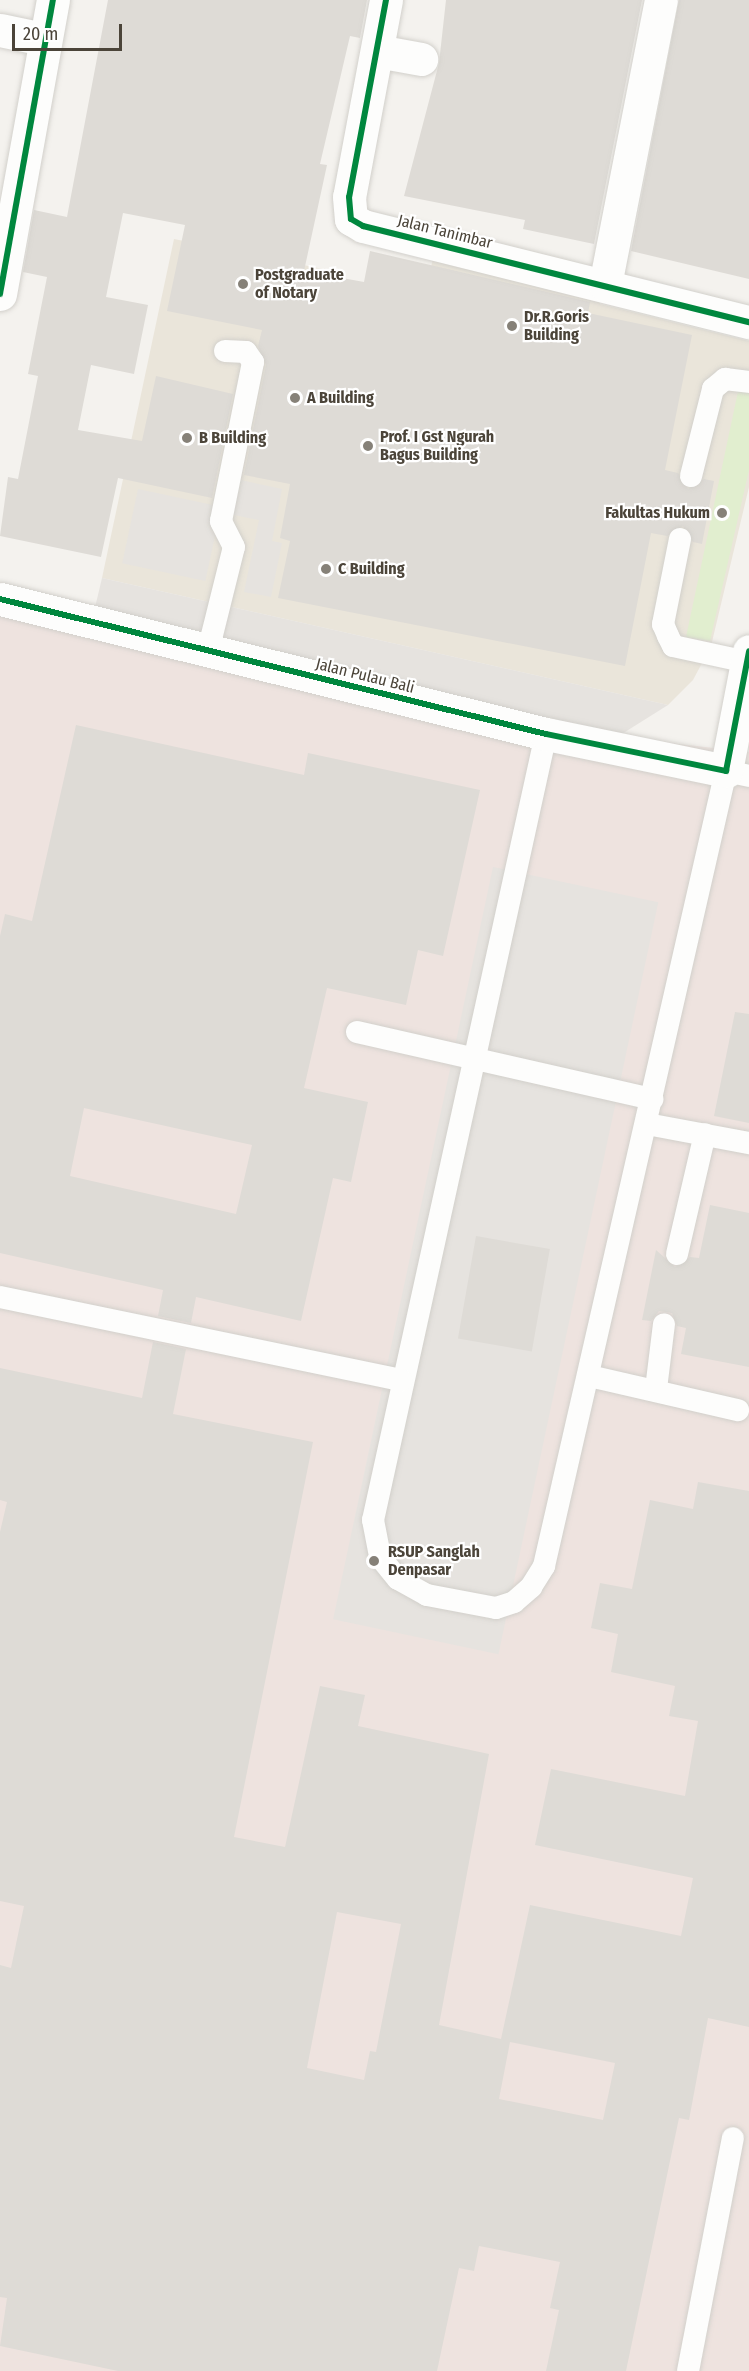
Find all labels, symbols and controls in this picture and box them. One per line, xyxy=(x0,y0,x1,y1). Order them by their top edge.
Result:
scale bar xyxy=(15,12,124,50)
text: 20 m xyxy=(23,23,58,45)
street label: Jalan Tanimbar xyxy=(396,211,494,253)
place label: Postgraduate of Notary xyxy=(255,265,344,303)
marker: Postgraduate of Notary xyxy=(236,277,250,291)
place label: Dr.R.Goris Building xyxy=(524,307,589,345)
marker: Dr.R.Goris Building xyxy=(505,319,519,333)
place label: A Building xyxy=(307,388,374,408)
marker: A Building xyxy=(288,391,302,405)
place label: Prof. I Gst Ngurah Bagus Building xyxy=(380,427,494,465)
place label: B Building xyxy=(199,428,266,448)
marker: B Building xyxy=(180,431,194,445)
marker: Prof. I Gst Ngurah Bagus Building xyxy=(361,439,375,453)
place label: Fakultas Hukum xyxy=(605,503,710,523)
marker: Fakultas Hukum xyxy=(715,506,729,520)
place label: C Building xyxy=(338,559,405,579)
marker: C Building xyxy=(319,562,333,576)
street label: Jalan Pulau Bali xyxy=(313,654,417,698)
place label: RSUP Sanglah Denpasar xyxy=(388,1542,480,1580)
marker: RSUP Sanglah Denpasar xyxy=(365,1552,383,1570)

